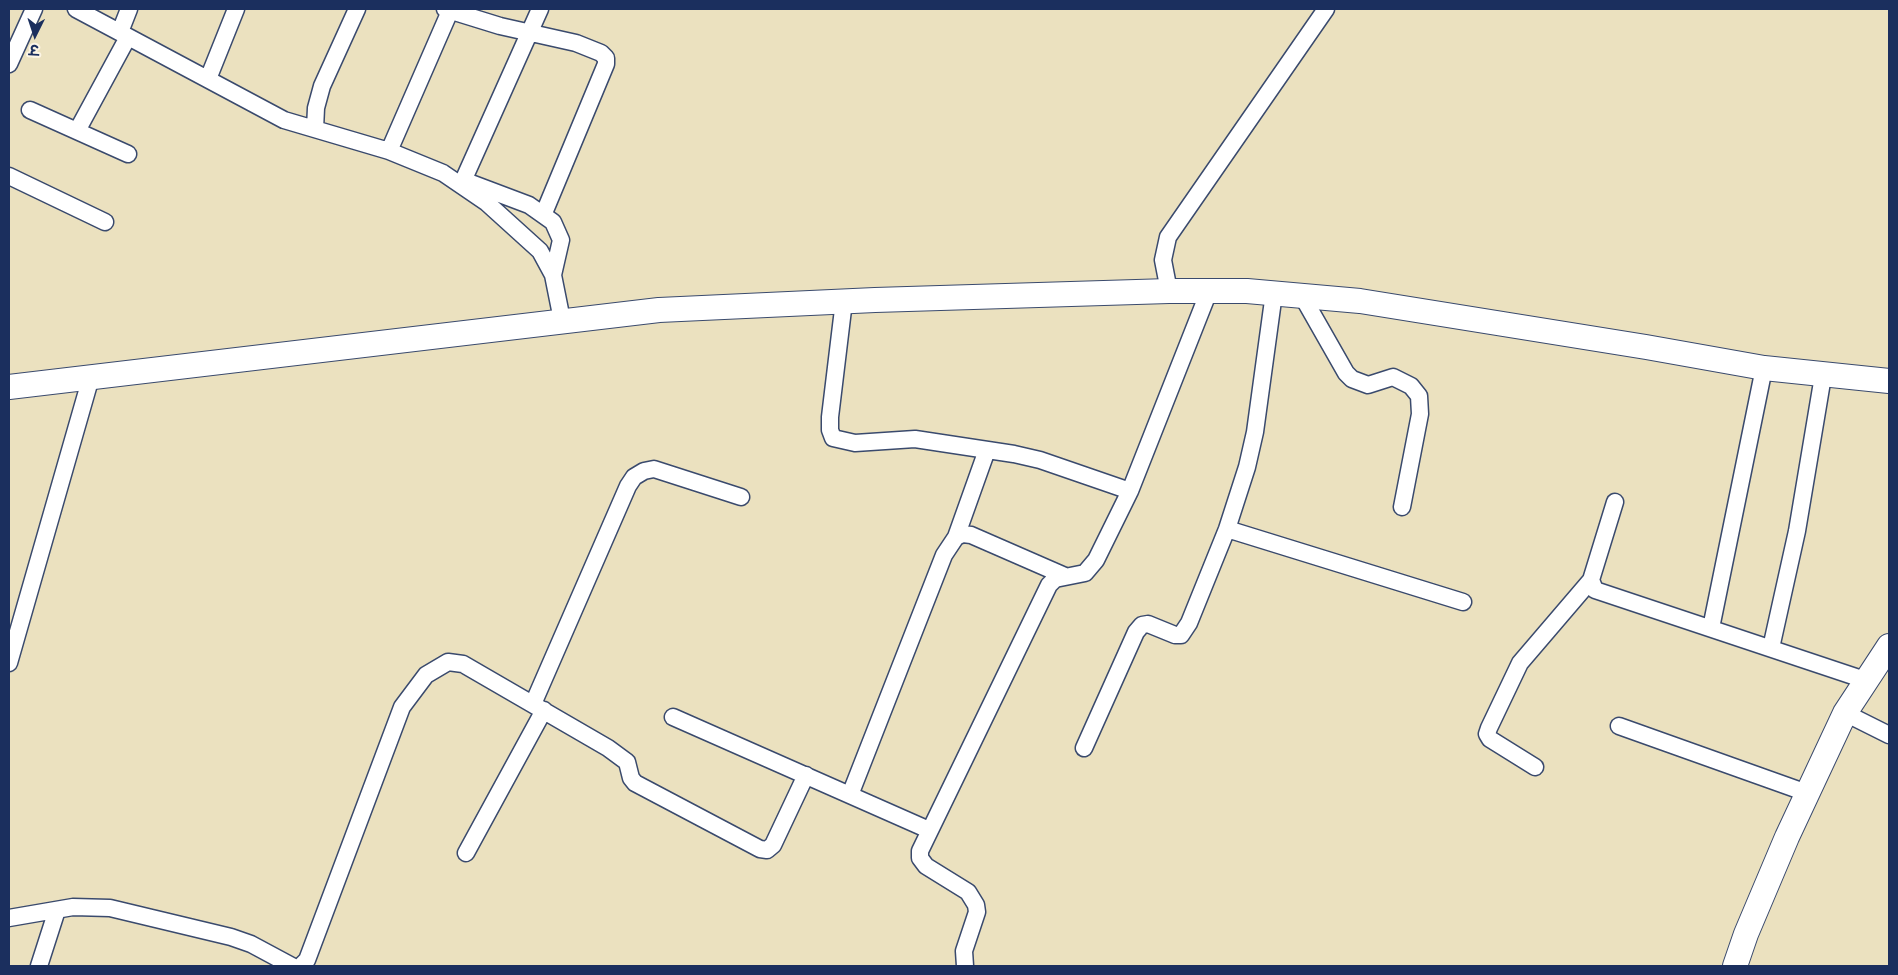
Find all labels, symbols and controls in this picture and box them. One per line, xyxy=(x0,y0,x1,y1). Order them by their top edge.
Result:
north arrow xyxy=(10,10,60,60)
text: उ xyxy=(29,41,39,59)

